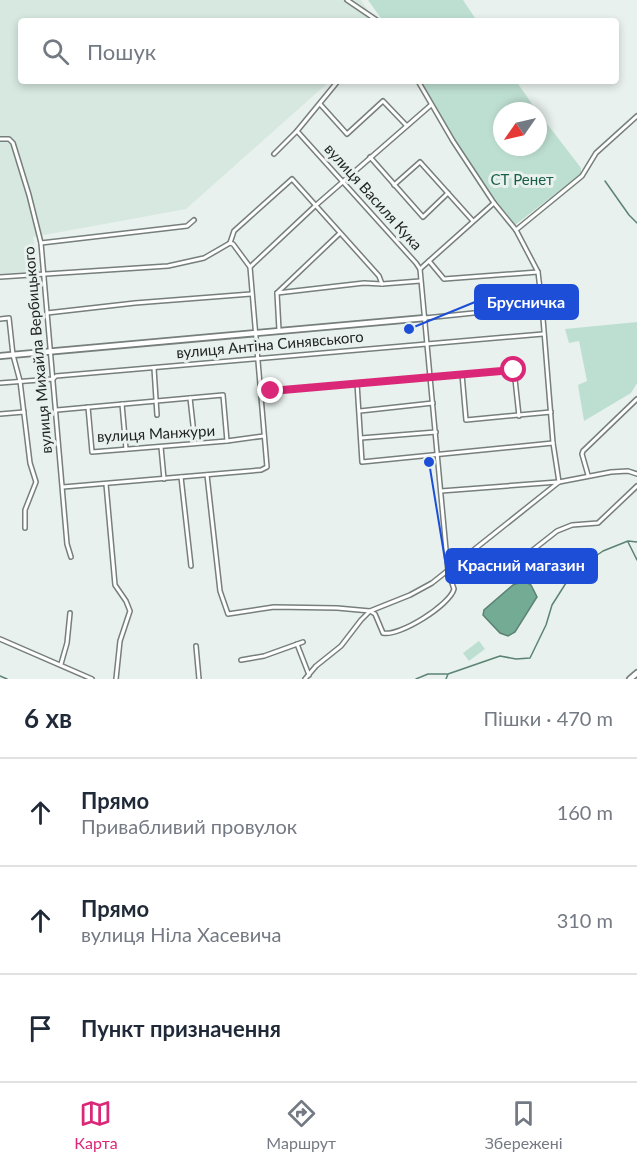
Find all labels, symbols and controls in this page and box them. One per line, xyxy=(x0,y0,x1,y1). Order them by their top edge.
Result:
search box xyxy=(18,18,619,84)
icon: search xyxy=(39,35,72,68)
text: Пошук xyxy=(87,38,156,65)
north arrow xyxy=(493,102,547,156)
street label: вулиця Василя Кука xyxy=(321,139,426,253)
park label: СТ Ренет xyxy=(490,170,554,188)
street label: вулиця Михайла Вербицького xyxy=(19,246,55,454)
callout: Брусничка xyxy=(475,285,578,319)
text: Брусничка xyxy=(487,292,565,311)
street label: вулиця Антіна Синявського xyxy=(175,327,364,361)
route start xyxy=(500,356,526,382)
route end xyxy=(257,377,283,403)
street label: вулиця Манжури xyxy=(96,421,215,445)
callout: Красний магазин xyxy=(446,549,597,583)
text: Красний магазин xyxy=(457,555,585,574)
text: 6 хв xyxy=(24,702,72,734)
text: Пішки · 470 m xyxy=(484,706,613,730)
text: Прямо xyxy=(81,787,149,814)
icon: ahead xyxy=(24,796,57,829)
text: 160 m xyxy=(557,800,613,824)
text: Привабливий провулок xyxy=(81,814,297,838)
text: Прямо xyxy=(81,895,149,922)
icon: ahead xyxy=(24,904,57,937)
text: 310 m xyxy=(557,908,613,932)
text: вулиця Ніла Хасевича xyxy=(81,922,281,946)
icon: arrive xyxy=(24,1012,57,1045)
text: Пункт призначення xyxy=(81,1015,281,1042)
tab: Карта xyxy=(74,1097,118,1152)
tab: Маршрут xyxy=(266,1097,336,1152)
tab: Збережені xyxy=(485,1097,563,1152)

